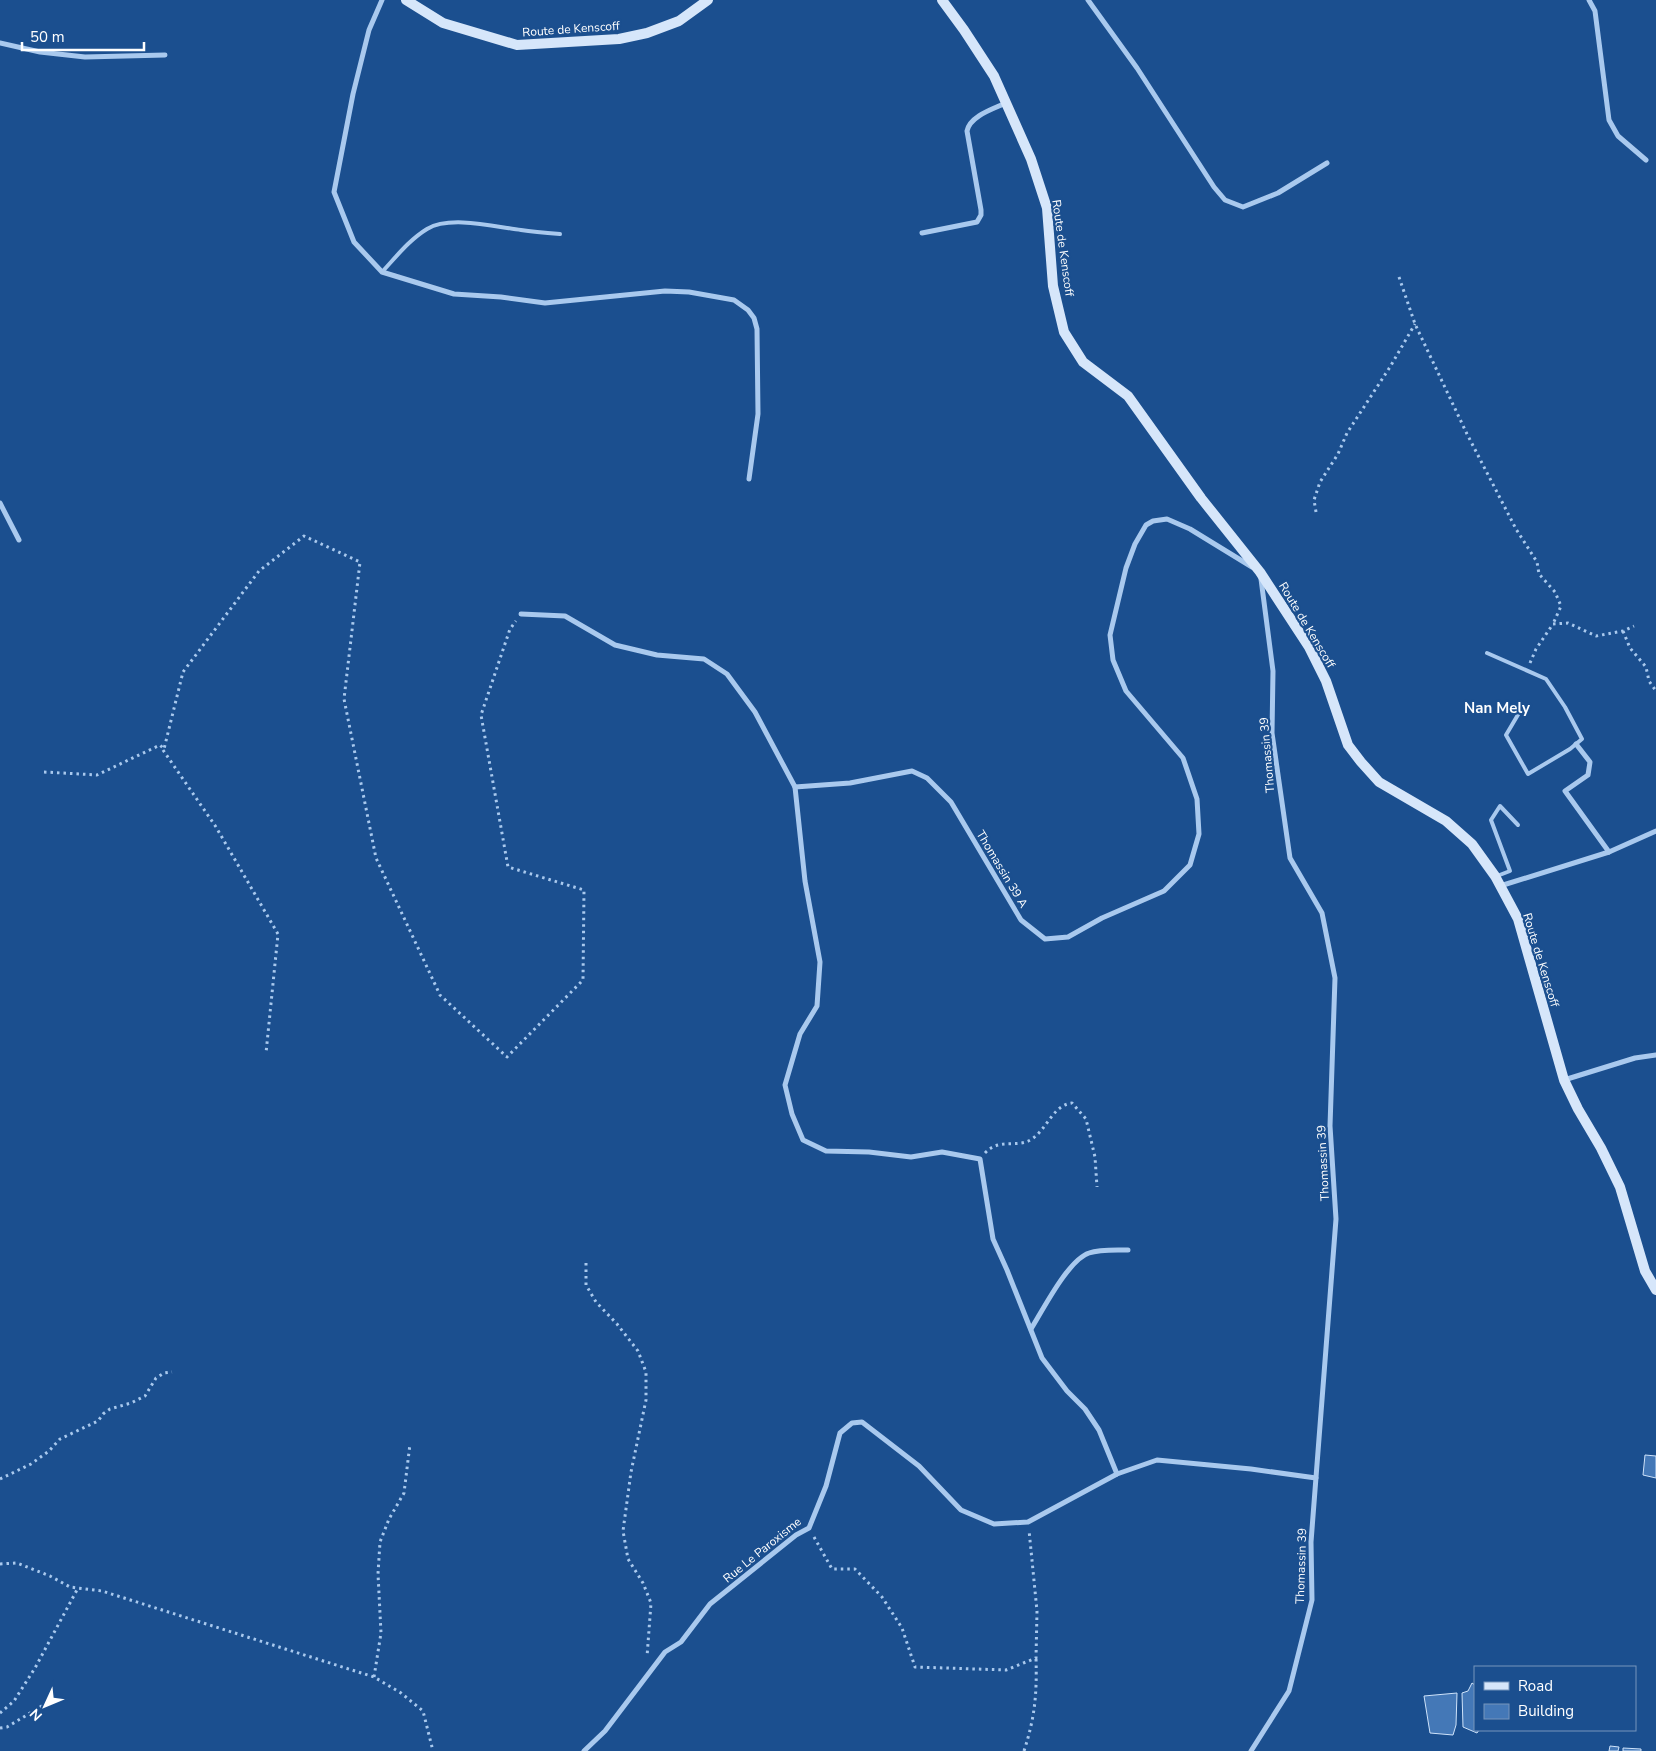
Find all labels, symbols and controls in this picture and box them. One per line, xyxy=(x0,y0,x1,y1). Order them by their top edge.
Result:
street label: Route de Kenscoff xyxy=(522,18,621,40)
scale bar xyxy=(22,20,145,52)
text: 50 m xyxy=(30,27,65,47)
street label: Route de Kenscoff xyxy=(1048,199,1078,298)
street label: Route de Kenscoff xyxy=(1275,579,1339,672)
district label: Nan Mely xyxy=(1464,698,1530,718)
street label: Thomassin 39 xyxy=(1256,716,1278,794)
street label: Thomassin 39 A xyxy=(973,827,1032,911)
street label: Route de Kenscoff xyxy=(1519,911,1563,1010)
street label: Thomassin 39 xyxy=(1313,1125,1333,1201)
street label: Rue Le Paroxisme xyxy=(720,1514,804,1586)
street label: Thomassin 39 xyxy=(1292,1528,1310,1604)
legend xyxy=(1474,1666,1636,1731)
text: Road xyxy=(1518,1676,1553,1696)
north arrow xyxy=(20,1681,70,1731)
text: Building xyxy=(1518,1701,1574,1721)
text: N xyxy=(26,1704,46,1725)

